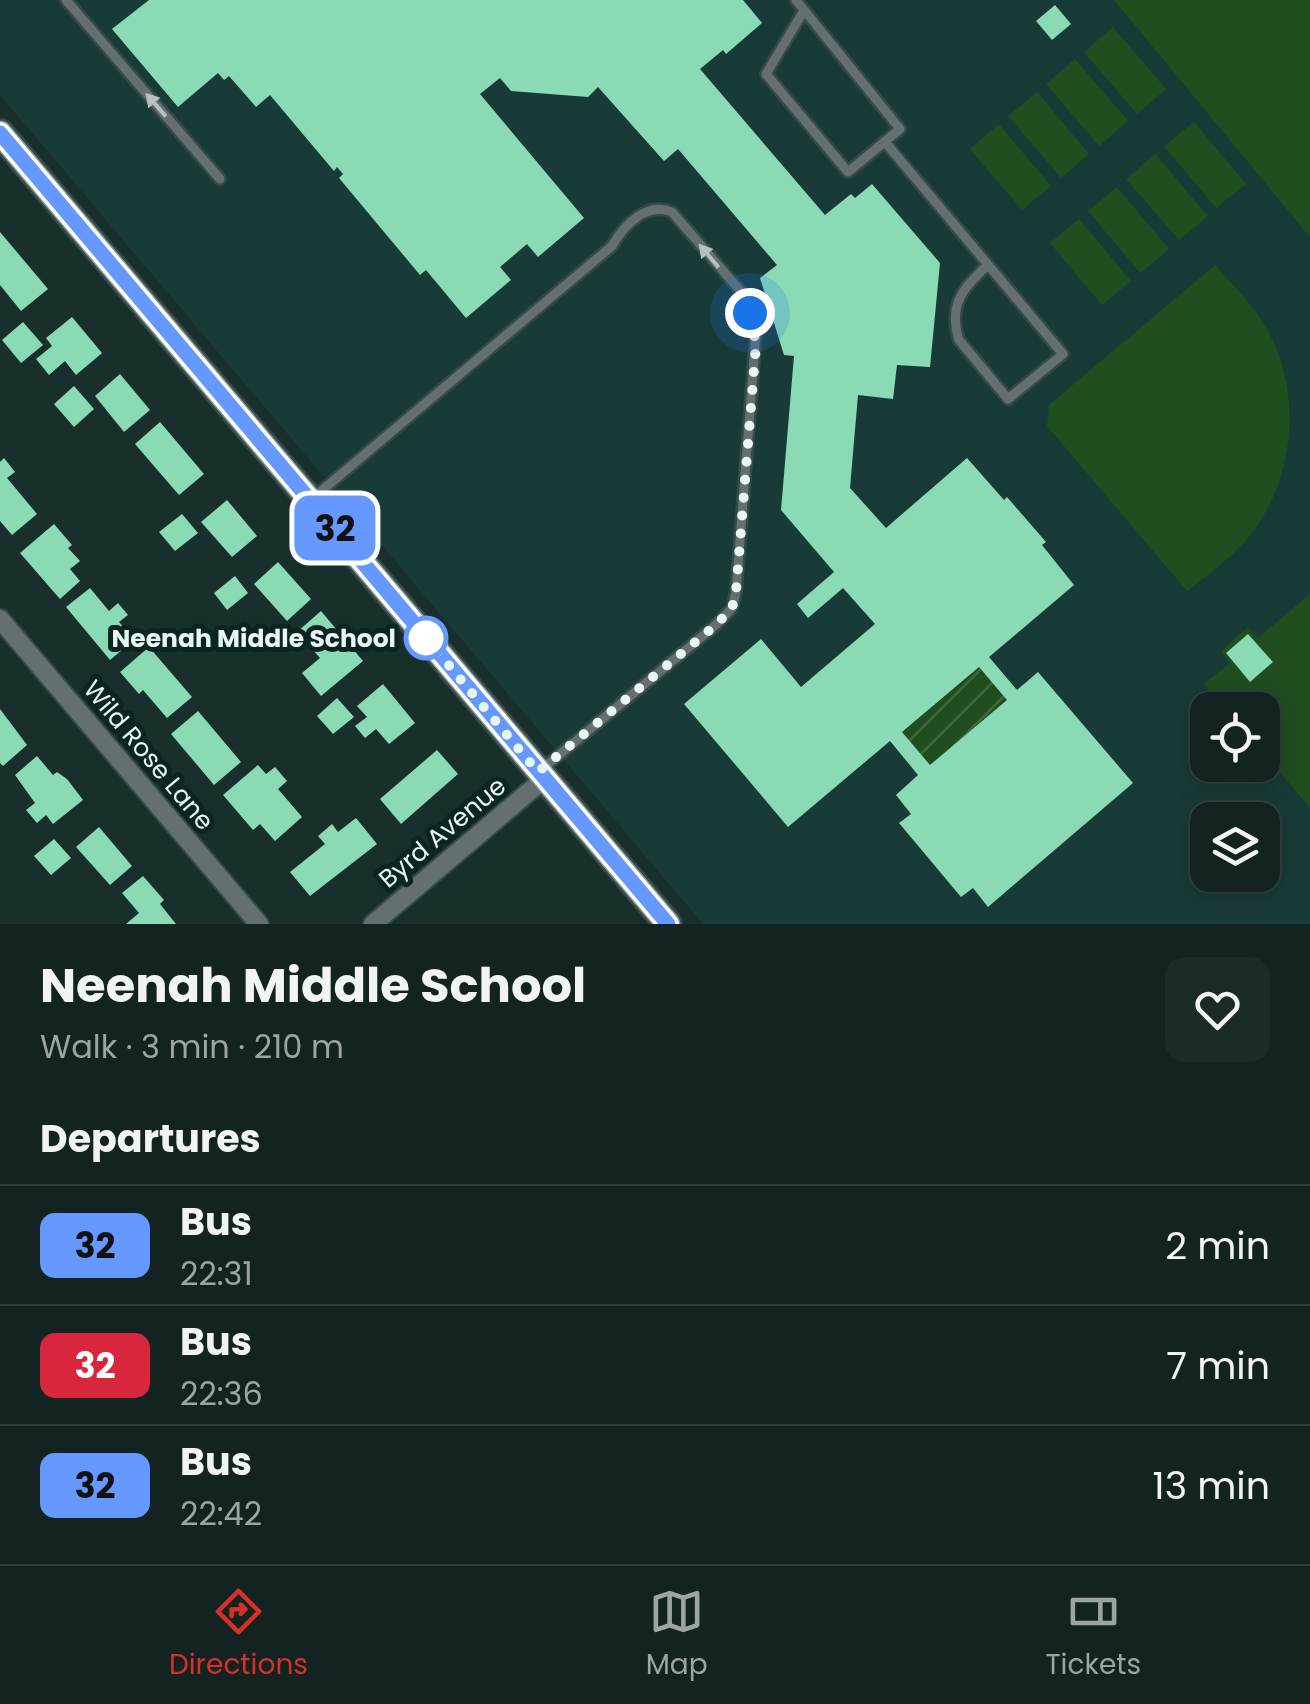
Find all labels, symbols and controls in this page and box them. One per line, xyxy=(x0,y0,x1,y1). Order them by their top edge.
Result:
one-way arrow xyxy=(145,93,167,118)
one-way arrow xyxy=(698,244,720,269)
your location xyxy=(725,288,775,338)
line badge: 32 xyxy=(290,496,380,560)
text: 32 xyxy=(314,504,356,553)
marker: Neenah Middle School xyxy=(405,617,447,659)
place label: Neenah Middle School xyxy=(111,621,396,656)
street label: Wild Rose Lane xyxy=(75,673,222,838)
map controls xyxy=(1190,692,1280,892)
button: locate xyxy=(1190,692,1280,782)
street label: Byrd Avenue xyxy=(371,769,513,896)
button: layers xyxy=(1190,802,1280,892)
text: Neenah Middle School xyxy=(40,952,586,1019)
button: heart xyxy=(1165,957,1270,1062)
text: Walk · 3 min · 210 m xyxy=(40,1024,344,1069)
text: Departures xyxy=(40,1112,261,1165)
text: Bus xyxy=(180,1195,252,1248)
text: 2 min xyxy=(1165,1219,1270,1272)
text: 32 xyxy=(74,1221,116,1270)
text: 22:31 xyxy=(180,1251,253,1296)
text: Bus xyxy=(180,1315,252,1368)
text: 7 min xyxy=(1166,1339,1270,1392)
text: 32 xyxy=(74,1341,116,1390)
text: 22:36 xyxy=(180,1371,263,1416)
text: Bus xyxy=(180,1435,252,1488)
text: 13 min xyxy=(1153,1459,1270,1512)
text: 32 xyxy=(74,1461,116,1510)
text: 22:42 xyxy=(180,1491,262,1536)
tab: Directions xyxy=(169,1584,308,1686)
tab: Map xyxy=(646,1584,708,1686)
tab: Tickets xyxy=(1045,1584,1141,1686)

